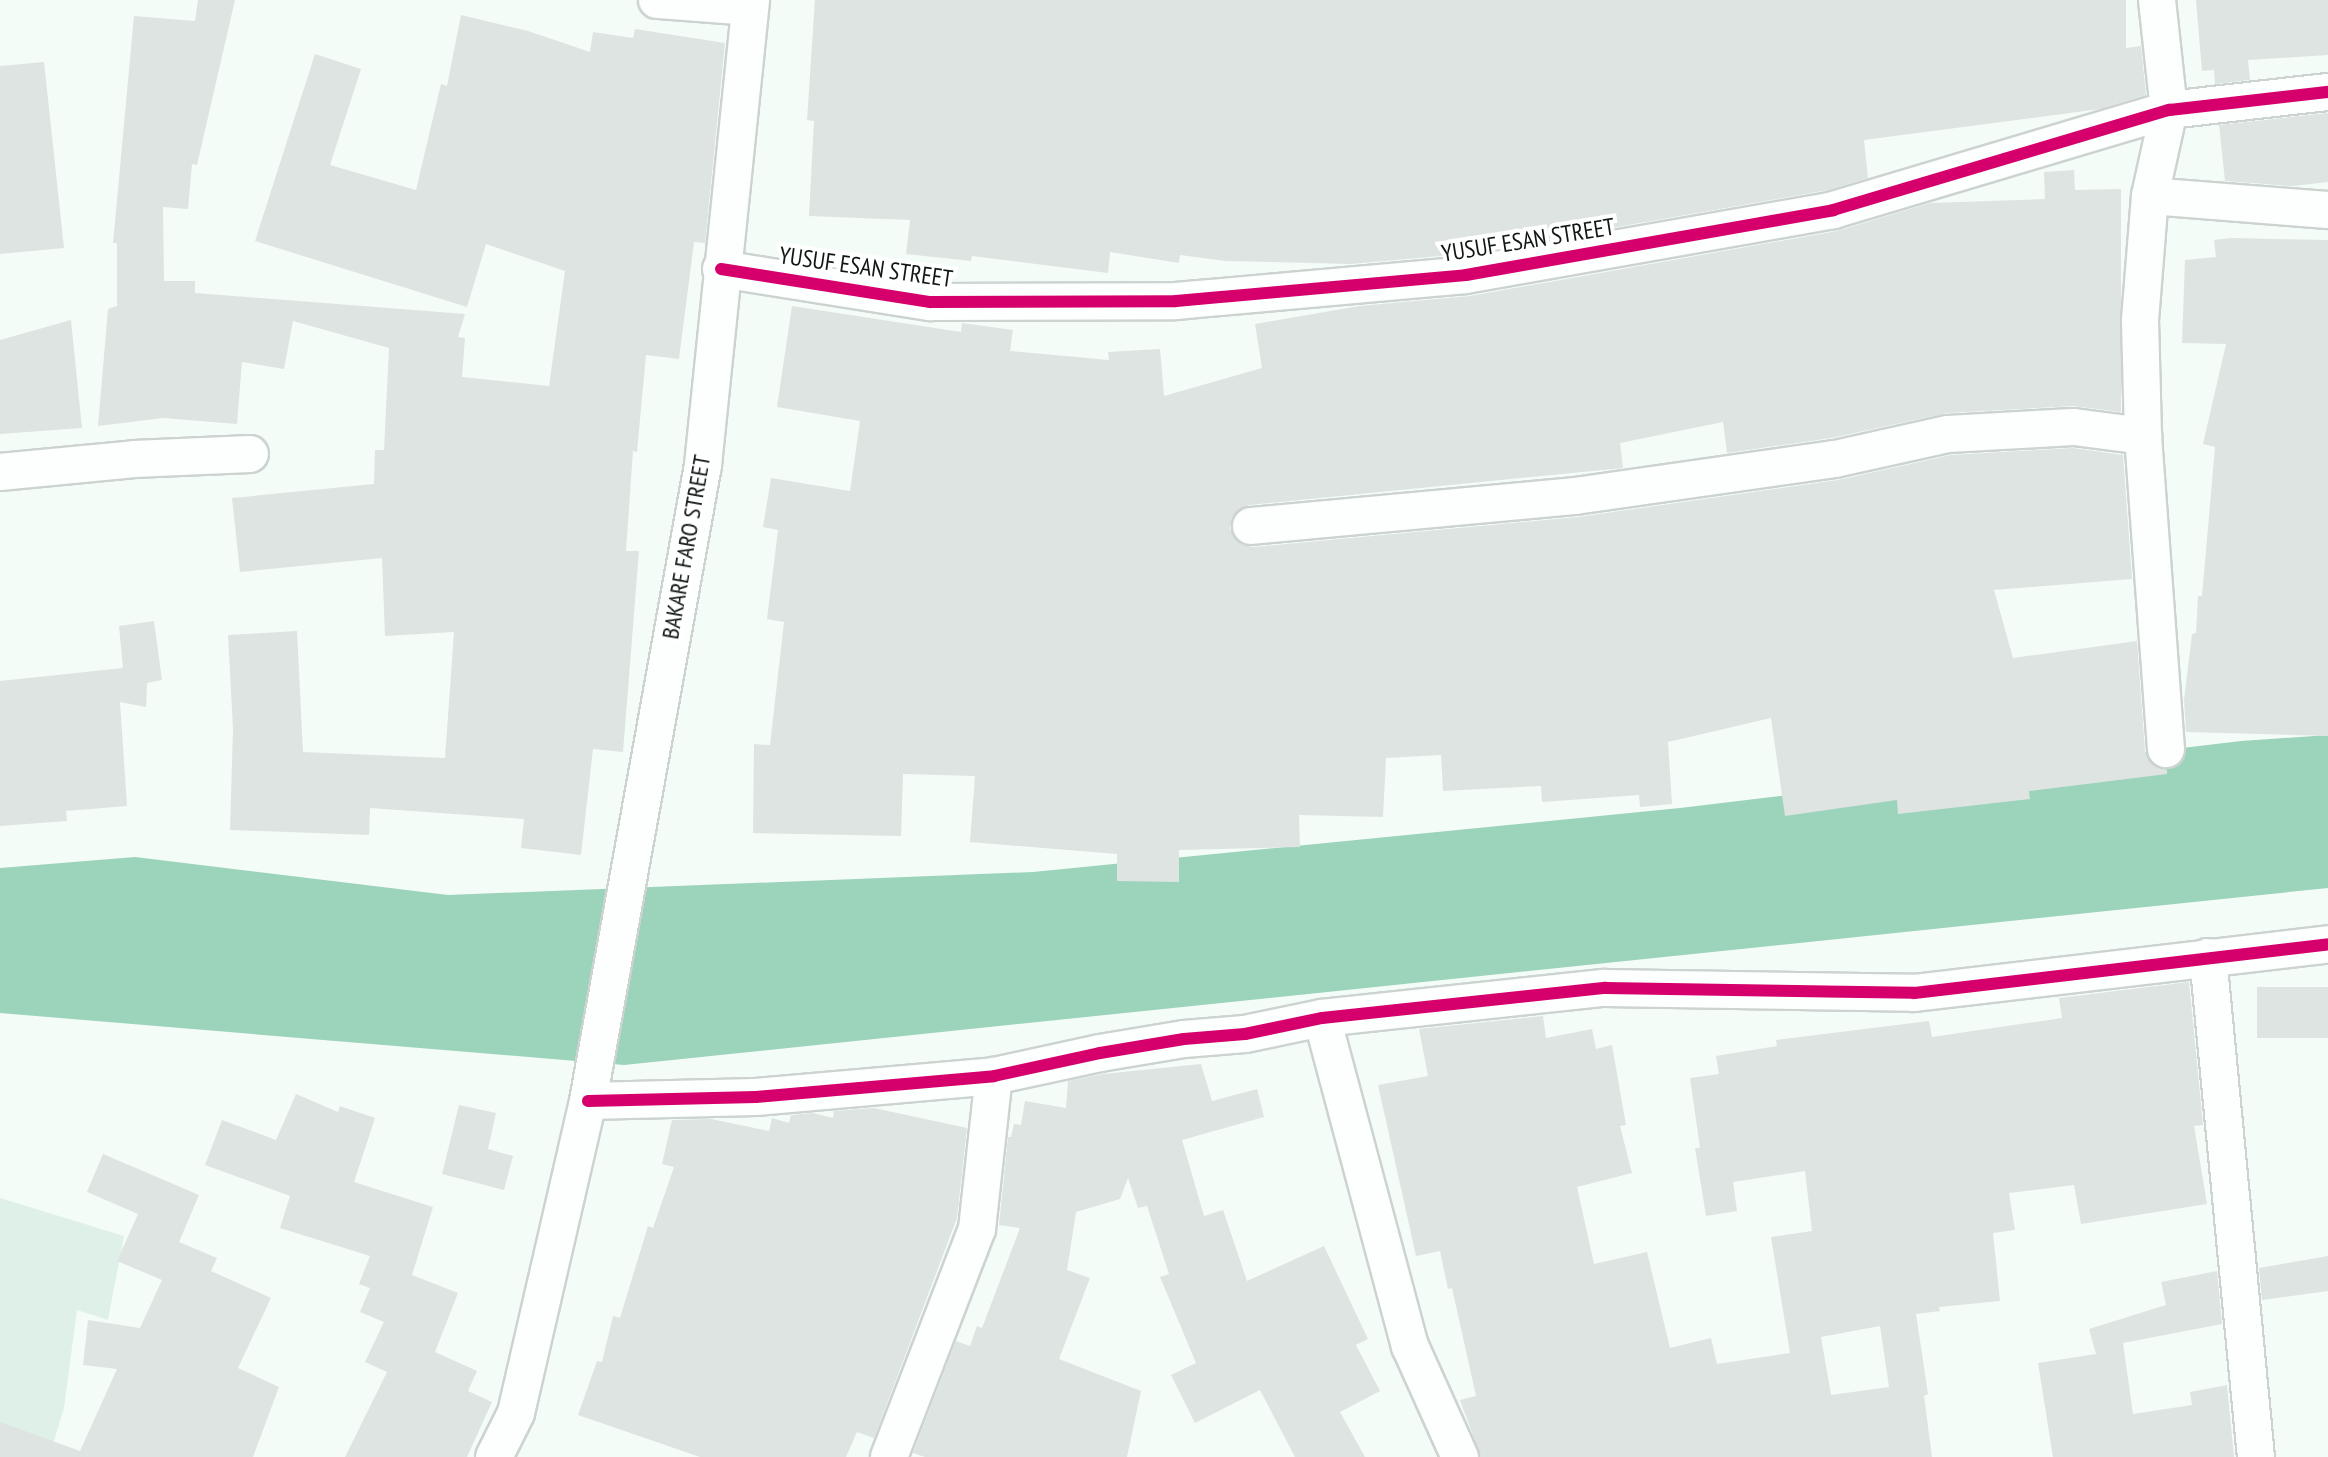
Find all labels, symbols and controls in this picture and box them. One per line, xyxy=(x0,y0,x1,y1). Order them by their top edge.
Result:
street label: YUSUF ESAN STREET xyxy=(1439,212,1617,268)
street label: YUSUF ESAN STREET xyxy=(777,241,955,293)
street label: BAKARE FARO STREET xyxy=(656,453,716,641)

